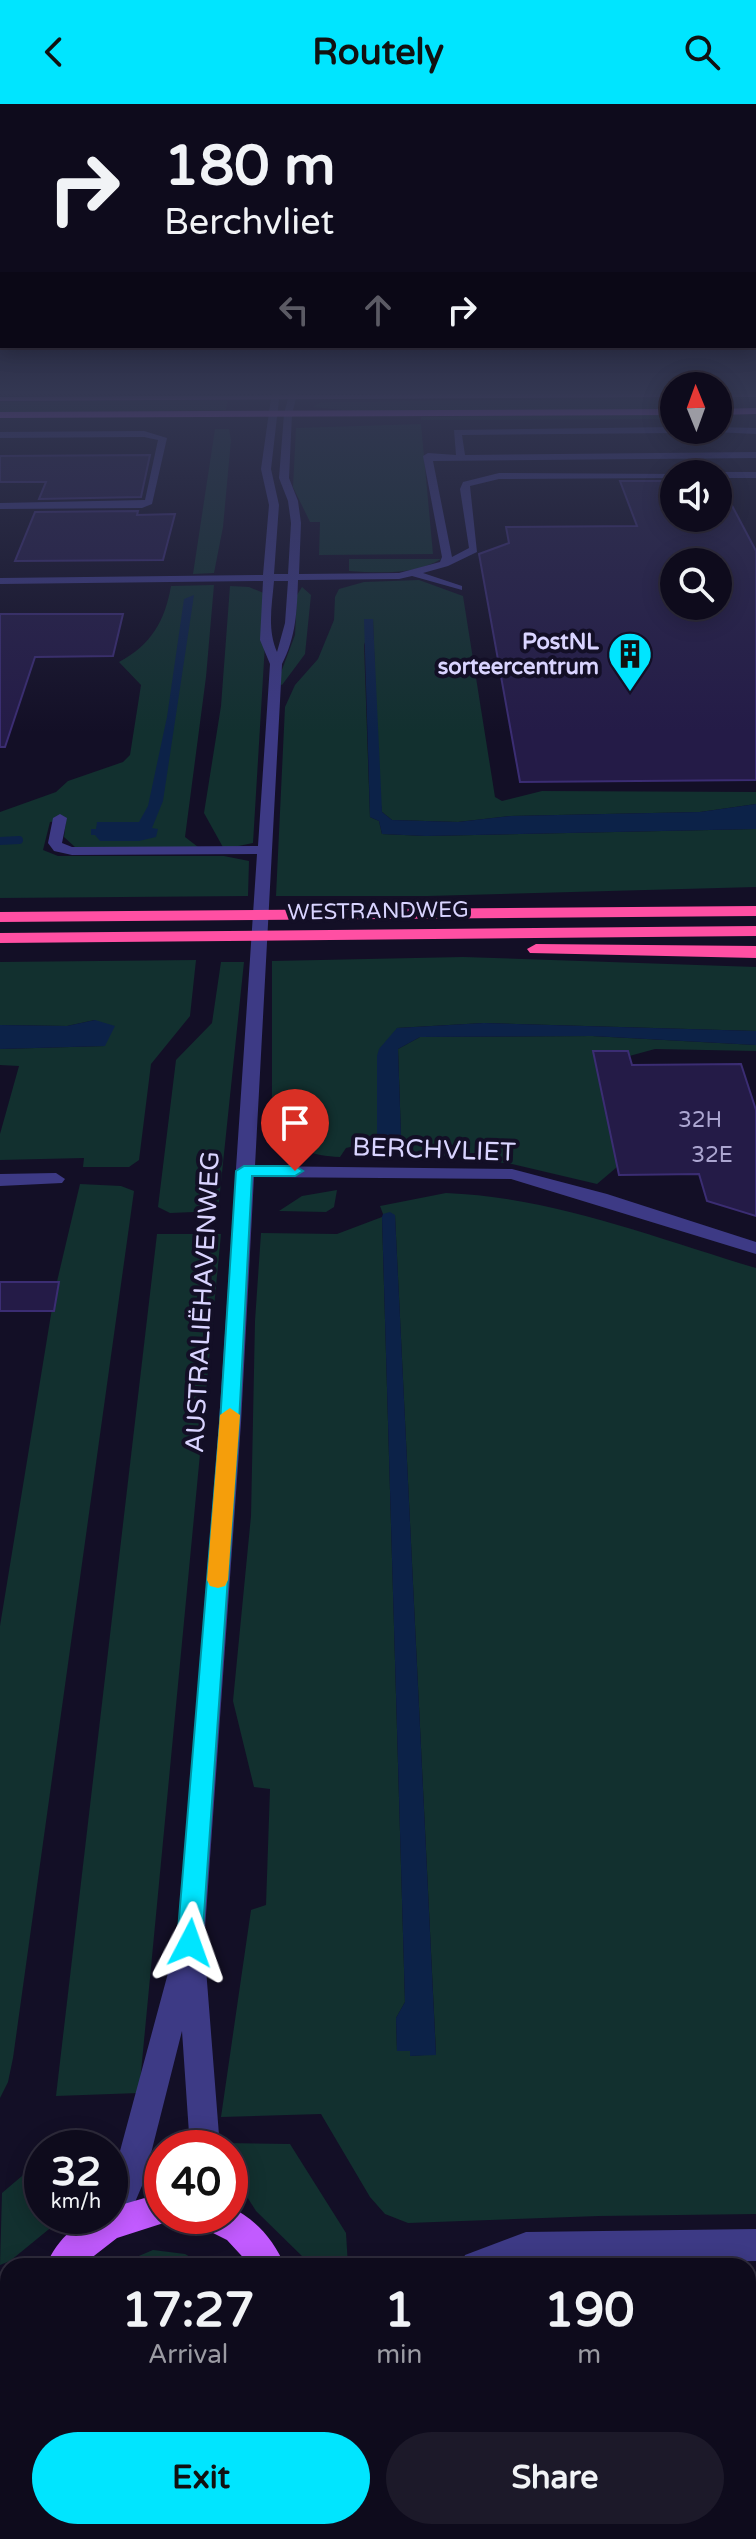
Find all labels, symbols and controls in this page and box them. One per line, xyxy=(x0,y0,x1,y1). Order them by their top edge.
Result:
icon: back xyxy=(32,30,76,74)
icon: search xyxy=(680,30,724,74)
text: Routely xyxy=(312,31,444,74)
text: 180 m xyxy=(164,133,335,200)
icon: right xyxy=(32,136,136,240)
text: Berchvliet xyxy=(164,201,334,244)
icon: left xyxy=(272,288,316,332)
icon: ahead xyxy=(356,288,400,332)
icon: right xyxy=(440,288,484,332)
north arrow xyxy=(660,372,732,444)
map controls xyxy=(660,372,732,620)
button: sound xyxy=(660,460,732,532)
button: search xyxy=(660,548,732,620)
place label: PostNL sorteercentrum xyxy=(438,629,599,680)
building icon: PostNL sorteercentrum xyxy=(606,630,654,693)
street label: WESTRANDWEG xyxy=(287,896,469,926)
pin xyxy=(261,1089,329,1171)
icon: arrive xyxy=(273,1101,317,1145)
house number: 32H xyxy=(678,1107,722,1133)
street label: BERCHVLIET xyxy=(352,1131,516,1168)
house number: 32E xyxy=(691,1142,733,1168)
street label: AUSTRALIËHAVENWEG xyxy=(179,1150,226,1454)
position arrow xyxy=(148,1901,232,1985)
speed limit sign: 40 xyxy=(144,2130,248,2234)
text: 32 xyxy=(51,2148,101,2196)
text: km/h xyxy=(51,2190,101,2214)
text: 17:27 xyxy=(122,2282,255,2340)
text: 1 xyxy=(384,2282,414,2340)
text: 190 xyxy=(544,2282,634,2340)
text: Arrival xyxy=(148,2339,228,2370)
text: min xyxy=(376,2339,422,2370)
text: m xyxy=(577,2339,601,2370)
button: Exit xyxy=(32,2432,370,2524)
button: Share xyxy=(386,2432,724,2524)

